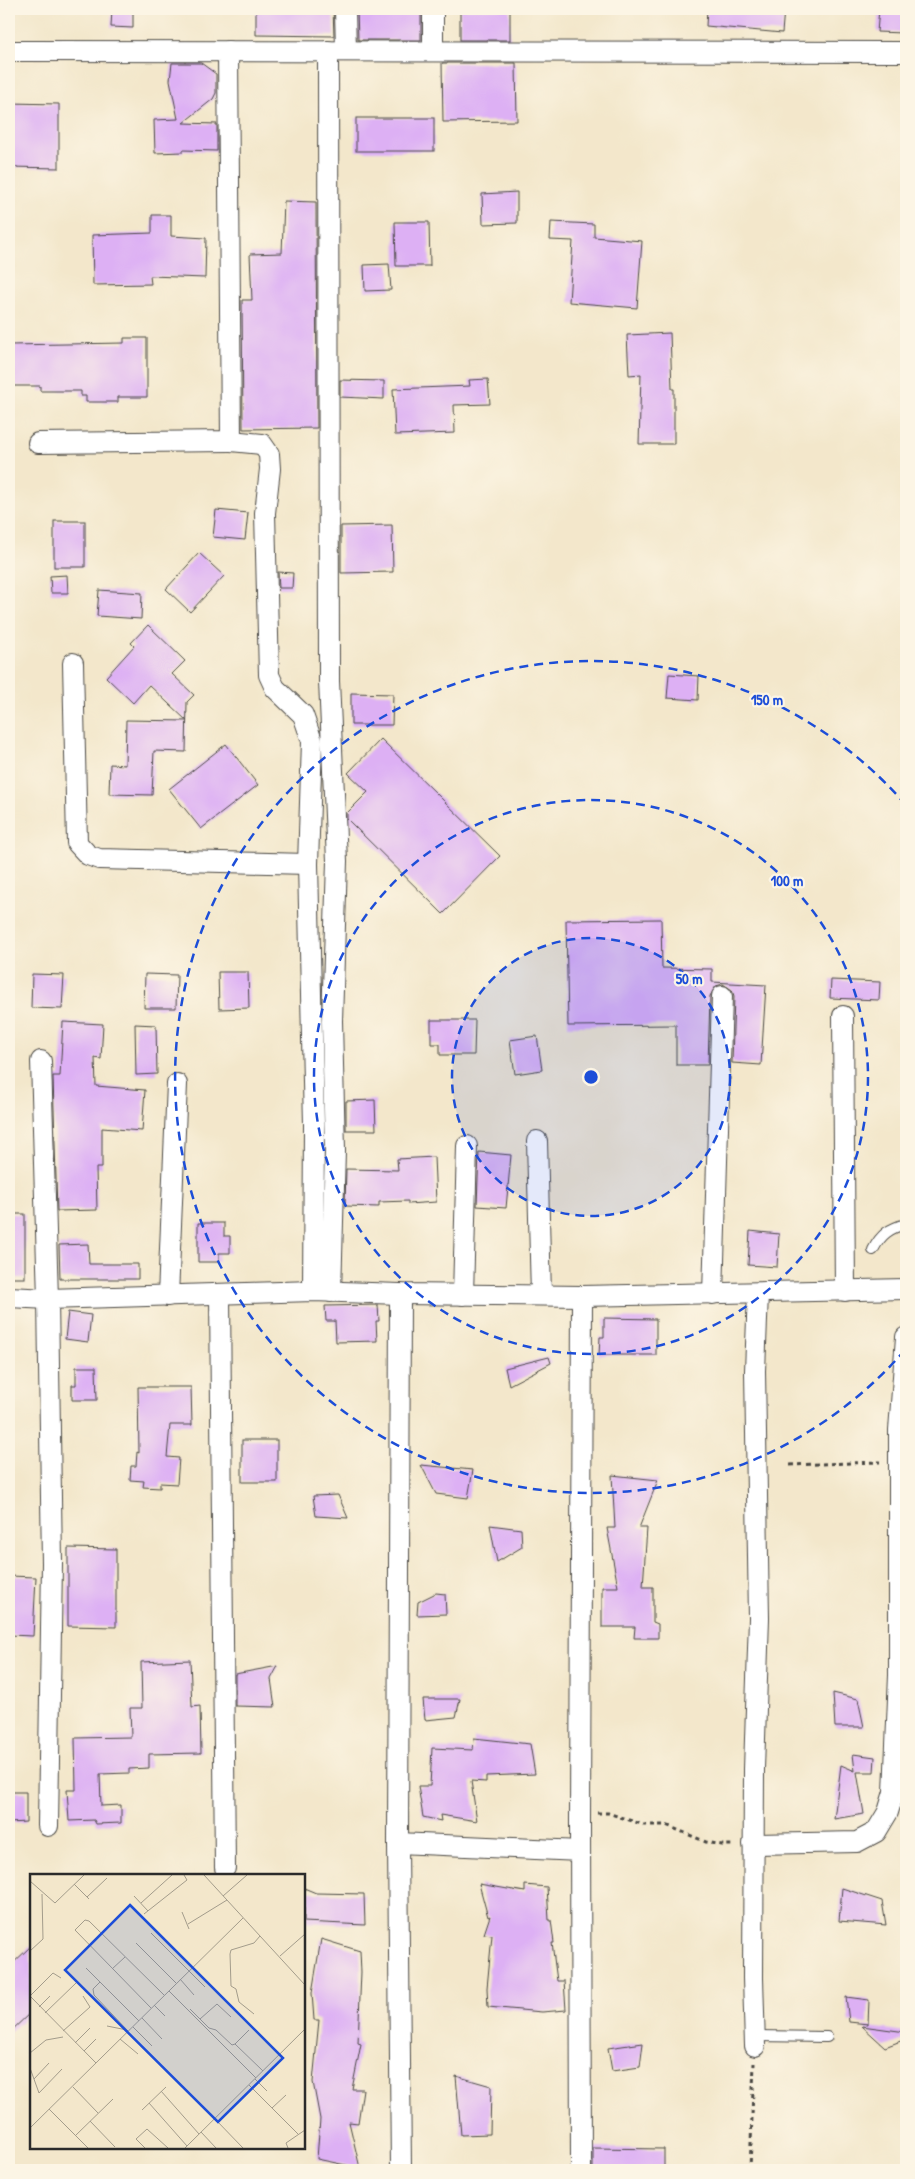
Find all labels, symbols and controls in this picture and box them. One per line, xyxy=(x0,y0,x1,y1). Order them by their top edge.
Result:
text: 150 m xyxy=(751,689,783,710)
text: 100 m xyxy=(771,870,803,891)
text: 50 m xyxy=(676,968,702,989)
centre of rings xyxy=(582,1068,600,1086)
inset map xyxy=(30,1874,305,2149)

